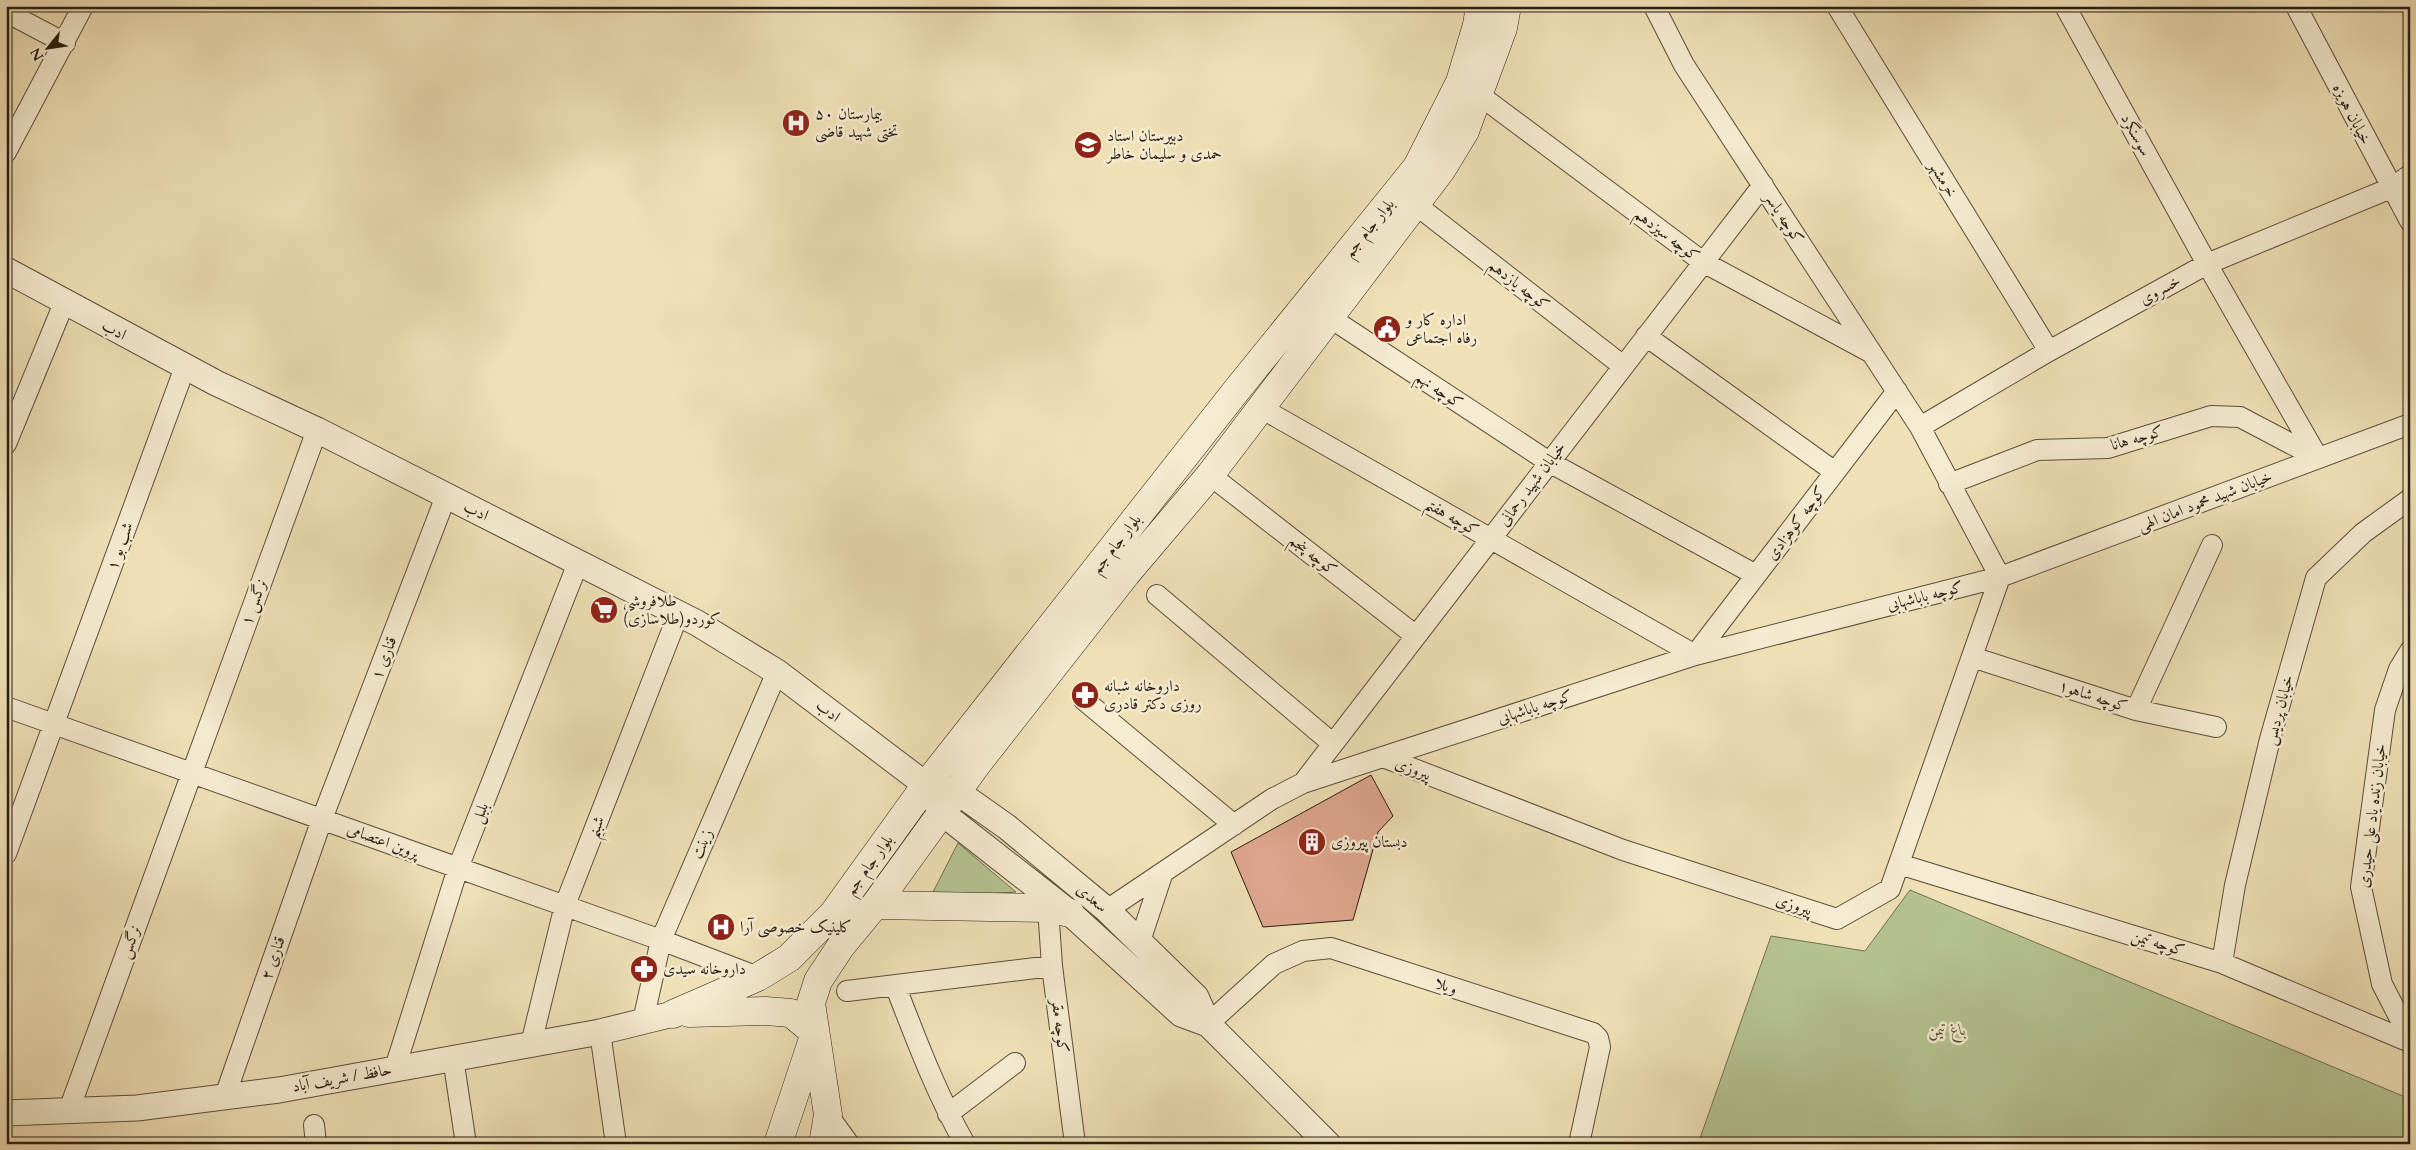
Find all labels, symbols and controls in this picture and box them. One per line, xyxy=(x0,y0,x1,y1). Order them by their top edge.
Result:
north arrow xyxy=(22,22,72,72)
text: N xyxy=(26,44,48,64)
street label: خیابان هویزه xyxy=(2327,80,2377,148)
place label: بیمارستان ۵۰ تختی شهید قاضی xyxy=(815,103,898,143)
hospital icon: بیمارستان ۵۰ تختی شهید قاضی xyxy=(781,108,811,138)
street label: سوسنگرد xyxy=(2115,110,2157,160)
place label: دبیرستان استاد حمدی و سلیمان خاطر xyxy=(1105,125,1222,165)
school or university icon: دبیرستان استاد حمدی و سلیمان خاطر xyxy=(1073,130,1103,160)
street label: خرمشهر xyxy=(1922,155,1963,201)
street label: کوچه یاسر xyxy=(1758,186,1809,248)
street label: بلوار جام جم xyxy=(1338,194,1403,265)
street label: کوچه سیزدهم xyxy=(1627,203,1704,270)
street label: کوچه یازدهم xyxy=(1481,254,1554,319)
street label: خسروی xyxy=(2135,270,2185,310)
place label: اداره کار و رفاه اجتماعی xyxy=(1404,309,1477,349)
street label: ادب xyxy=(98,314,130,346)
public building icon: اداره کار و رفاه اجتماعی xyxy=(1372,314,1402,344)
street label: کوچه نهم xyxy=(1409,366,1467,417)
street label: کوچه هانا xyxy=(2108,420,2166,456)
street label: خیابان شهید رحمانی xyxy=(1493,437,1571,531)
street label: خیابان شهید محمود امان الهی xyxy=(2134,465,2276,537)
street label: کوچه کوهزادی xyxy=(1761,481,1831,565)
street label: کوچه هفتم xyxy=(1419,493,1483,545)
street label: ادب xyxy=(460,496,492,526)
street label: بلوار جام جم xyxy=(1086,510,1149,581)
street label: شب بو ۱ xyxy=(101,519,139,573)
street label: کوچه پنجم xyxy=(1282,529,1342,584)
street label: نرگس ۱ xyxy=(235,576,273,628)
street label: کوچه باباشهابی xyxy=(1885,576,1965,616)
place label: طلافروشی کوردو(طلاسازی) xyxy=(623,590,721,630)
supermarket icon: طلافروشی کوردو(طلاسازی) xyxy=(589,595,619,625)
street label: قناری ۱ xyxy=(366,633,402,683)
street label: خیابان پردیس xyxy=(2259,672,2299,748)
place label: داروخانه شبانه روزی دکتر قادری xyxy=(1104,675,1202,715)
street label: کوچه شاهو۱ xyxy=(2056,675,2130,717)
pharmacy icon: داروخانه شبانه روزی دکتر قادری xyxy=(1070,680,1100,710)
street label: کوچه باباشهابی xyxy=(1495,685,1575,729)
street label: ادب xyxy=(811,695,845,727)
street label: خیابان زنده یاد علی حیدری xyxy=(2352,743,2392,889)
street label: پیروزی xyxy=(1392,752,1435,786)
street label: بلبل xyxy=(466,800,494,826)
street label: شبنم xyxy=(582,813,615,843)
street label: پروین اعتصامی xyxy=(344,818,424,865)
street label: زینت xyxy=(686,826,718,862)
building icon: دبستان پیروزی xyxy=(1297,827,1327,857)
street label: بلوار جام جم xyxy=(840,830,902,902)
place label: دبستان پیروزی xyxy=(1331,831,1407,853)
street label: سعدی xyxy=(1072,878,1112,918)
street label: پیروزی xyxy=(1773,889,1816,921)
hospital icon: کلینیک خصوصی آرا xyxy=(706,912,736,942)
place label: کلینیک خصوصی آرا xyxy=(740,916,852,938)
street label: نرگس xyxy=(114,922,146,962)
street label: کوچه تیمن xyxy=(2129,925,2187,961)
street label: قناری ۲ xyxy=(255,933,291,983)
pharmacy icon: داروخانه سیدی xyxy=(629,954,659,984)
place label: داروخانه سیدی xyxy=(663,958,746,980)
street label: ویلا xyxy=(1432,972,1460,1000)
street label: کوچه مقر xyxy=(1046,996,1074,1054)
park label: باغ تیمن xyxy=(1928,1019,1966,1043)
street label: حافظ / شریف آباد xyxy=(290,1058,394,1098)

